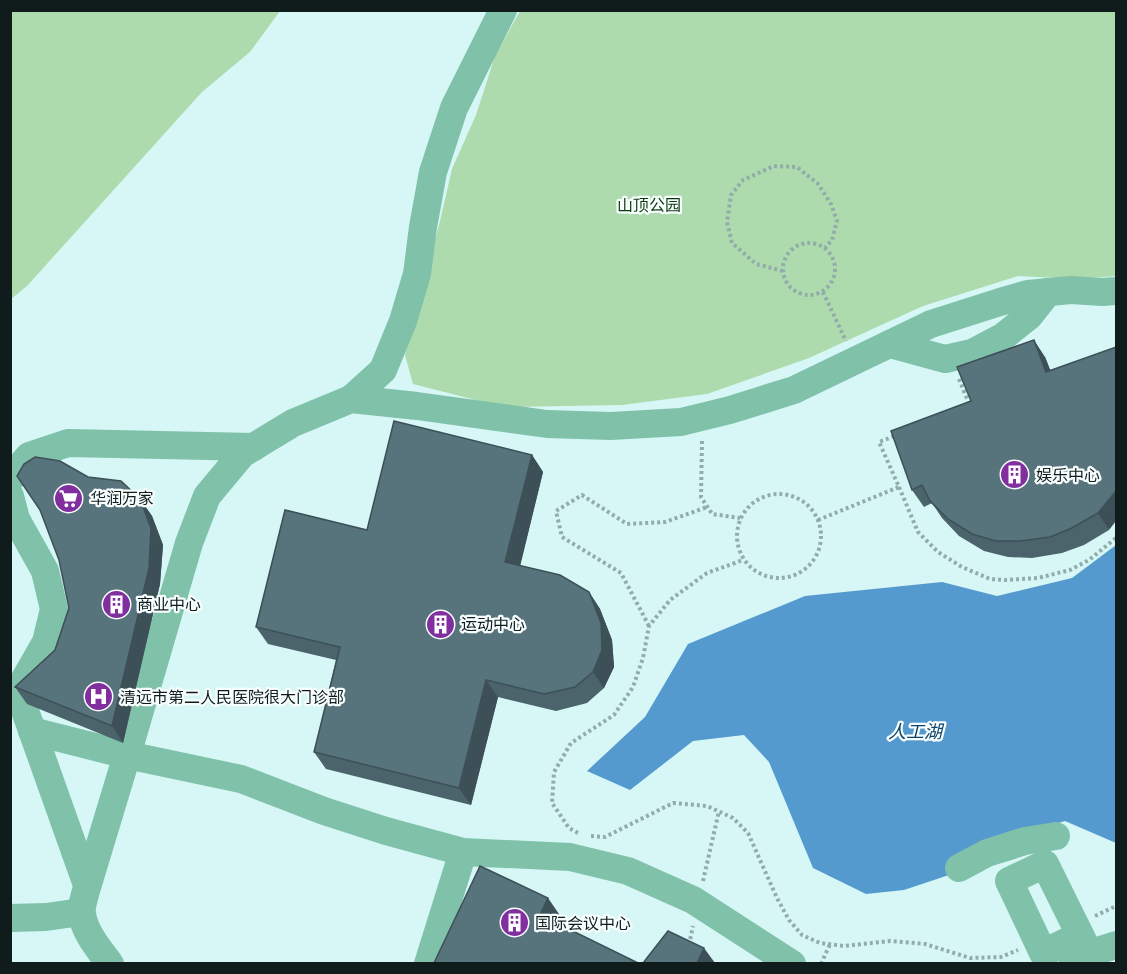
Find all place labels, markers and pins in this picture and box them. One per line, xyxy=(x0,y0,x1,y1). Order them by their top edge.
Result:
building icon: 娱乐中心 xyxy=(999,459,1031,491)
place label: 娱乐中心 xyxy=(1036,464,1100,486)
supermarket icon: 华润万家 xyxy=(53,482,85,514)
place label: 华润万家 xyxy=(90,487,154,509)
building icon: 商业中心 xyxy=(100,588,132,620)
place label: 商业中心 xyxy=(137,593,201,615)
building icon: 运动中心 xyxy=(424,608,456,640)
place label: 运动中心 xyxy=(461,613,525,635)
hospital icon: 清远市第二人民医院很大门诊部 xyxy=(83,681,115,713)
place label: 清远市第二人民医院很大门诊部 xyxy=(120,686,344,708)
building icon: 国际会议中心 xyxy=(498,907,530,939)
place label: 国际会议中心 xyxy=(535,912,631,934)

